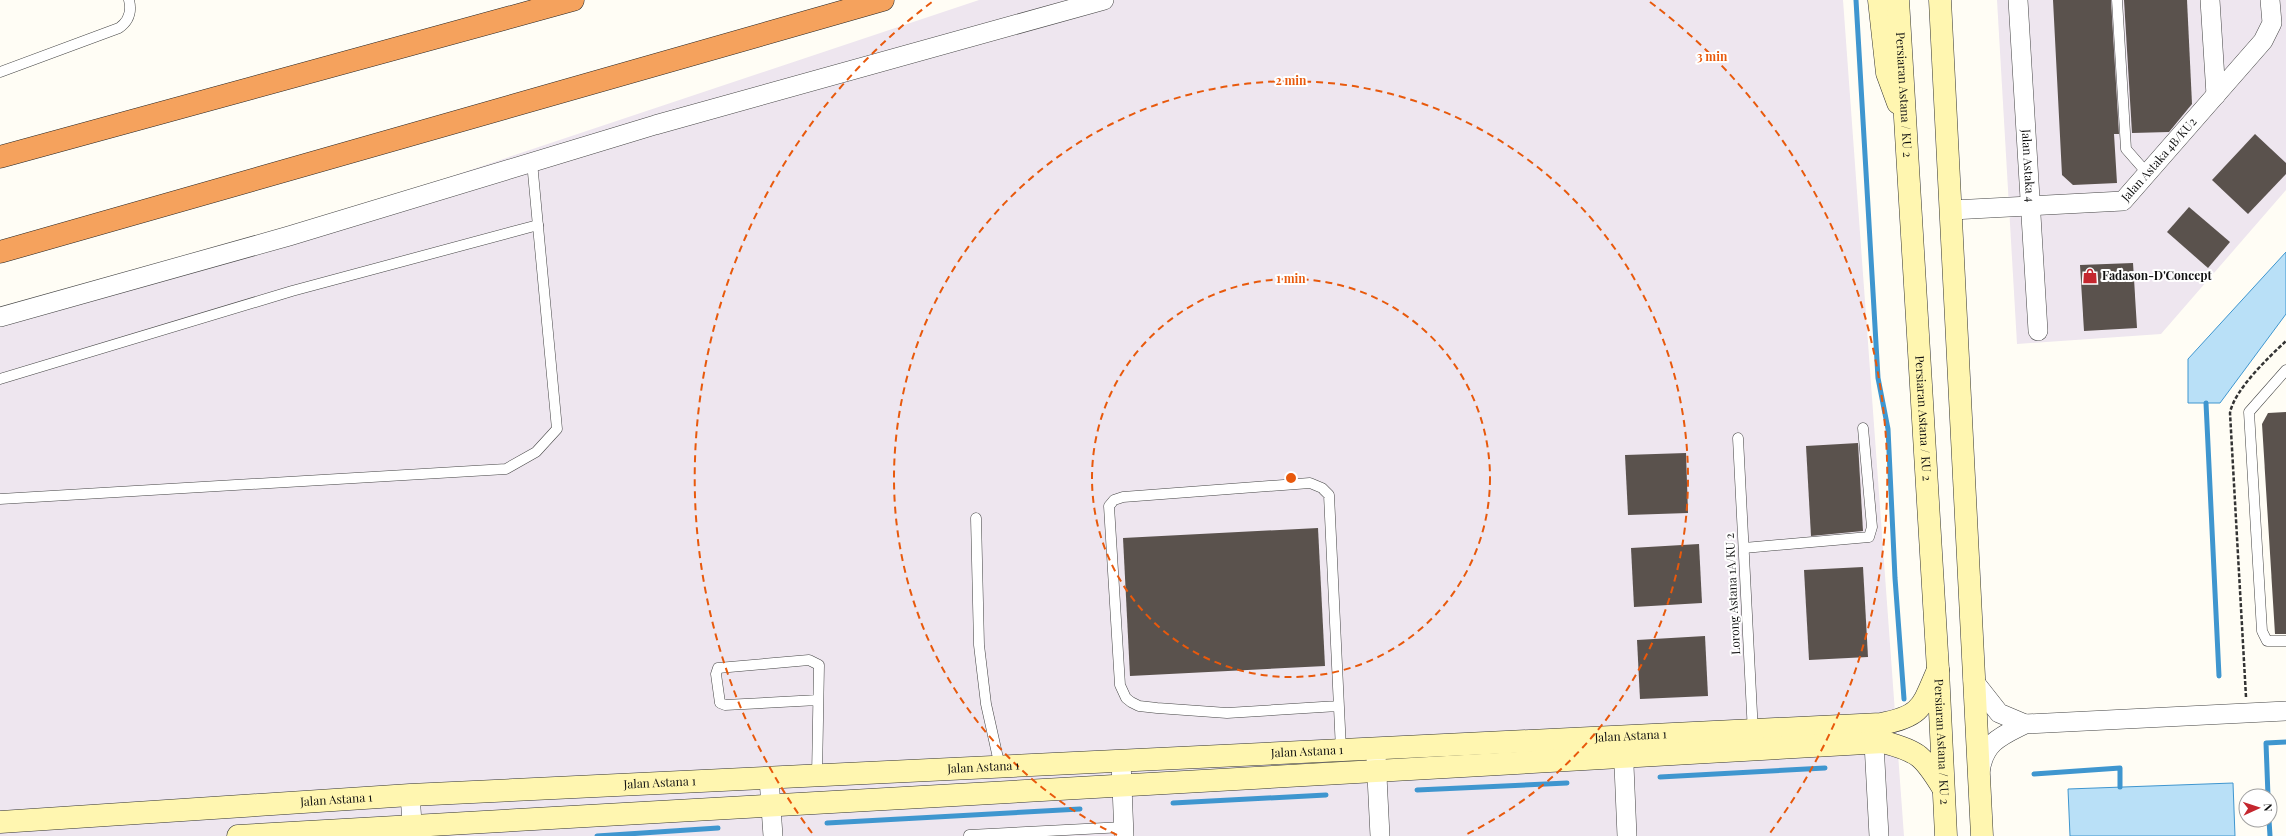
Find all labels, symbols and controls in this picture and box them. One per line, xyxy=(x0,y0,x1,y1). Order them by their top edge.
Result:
street label: Persiaran Astana / KU 2 xyxy=(1893,32,1916,158)
text: 3 min xyxy=(1697,48,1728,64)
text: 2 min xyxy=(1276,72,1307,88)
street label: Jalan Astaka 4B/KU2 xyxy=(2116,113,2200,205)
street label: Jalan Astaka 4 xyxy=(2019,128,2039,203)
shop icon: Fadason-D'Concept xyxy=(2081,267,2099,285)
place label: Fadason-D'Concept xyxy=(2102,267,2212,283)
text: 1 min xyxy=(1276,270,1306,286)
street label: Persiaran Astana / KU 2 xyxy=(1912,355,1936,482)
centre of rings xyxy=(1284,471,1298,485)
street label: Lorong Astana 1A/KU 2 xyxy=(1721,533,1743,655)
street label: Persiaran Astana / KU 2 xyxy=(1931,678,1953,805)
street label: Jalan Astana 1 xyxy=(1593,725,1668,745)
street label: Jalan Astana 1 xyxy=(1269,741,1344,760)
street label: Jalan Astana 1 xyxy=(946,757,1021,776)
street label: Jalan Astana 1 xyxy=(622,772,697,792)
street label: Jalan Astana 1 xyxy=(299,788,373,809)
north arrow xyxy=(2238,788,2278,828)
text: N xyxy=(2261,803,2276,812)

